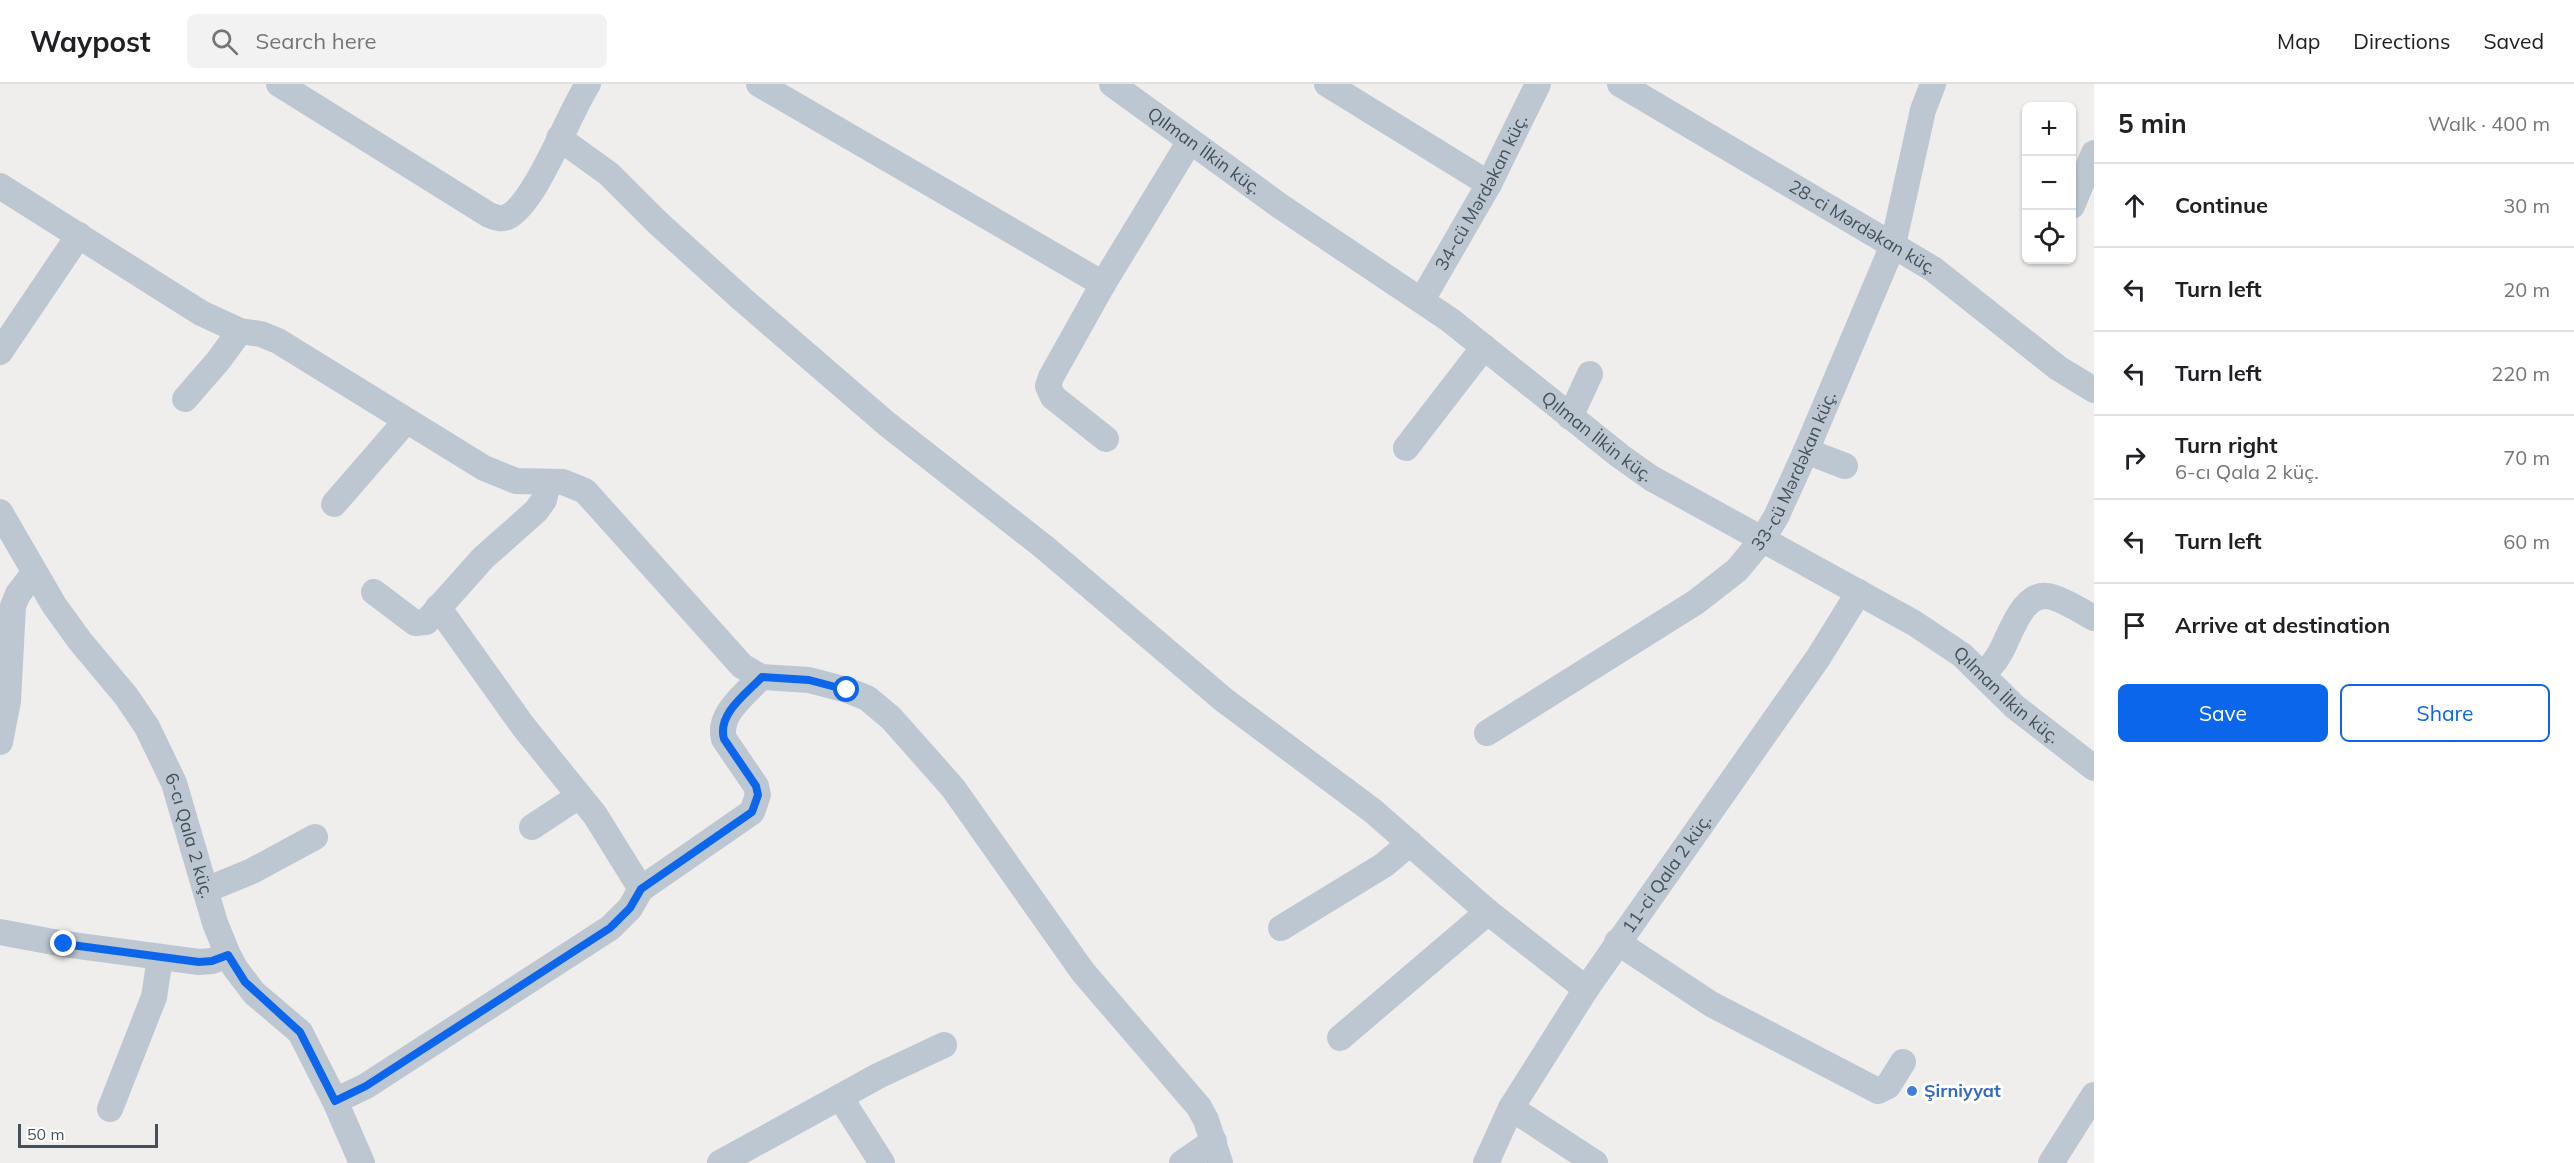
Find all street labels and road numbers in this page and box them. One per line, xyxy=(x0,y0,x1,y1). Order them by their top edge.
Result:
street label: Qılman İlkin küç. xyxy=(1143,102,1266,200)
street label: 34-cü Mərdəkan küç. xyxy=(1430,110,1532,274)
street label: 28-ci Mərdəkan küç. xyxy=(1785,174,1942,279)
street label: Qılman İlkin küç. xyxy=(1537,386,1658,487)
street label: 33-cü Mərdəkan küç. xyxy=(1746,387,1841,555)
street label: Qılman İlkin küç. xyxy=(1950,641,2064,748)
street label: 6-cı Qala 2 küç. xyxy=(160,769,219,901)
street label: 11-ci Qala 2 küç. xyxy=(1617,809,1716,937)

